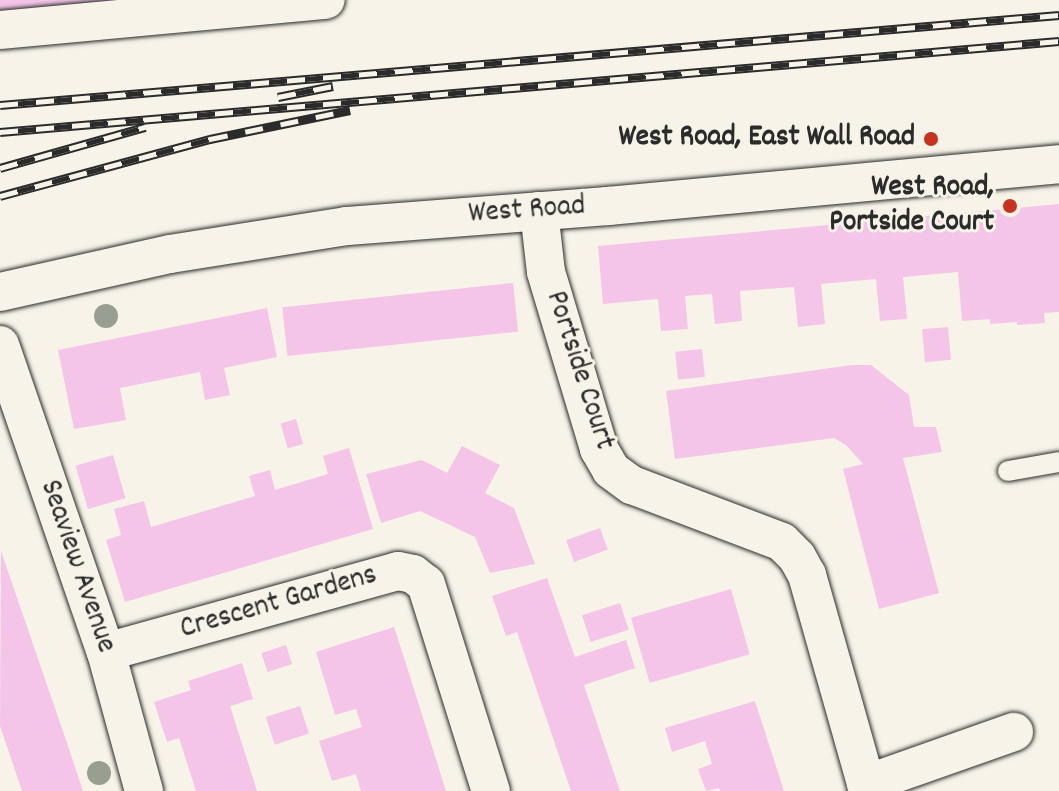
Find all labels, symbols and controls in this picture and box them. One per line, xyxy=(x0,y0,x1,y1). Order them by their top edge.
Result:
place label: West Road, East Wall Road xyxy=(619,121,915,157)
marker: West Road, East Wall Road xyxy=(922,130,940,148)
place label: West Road, Portside Court xyxy=(829,171,994,242)
street label: West Road xyxy=(467,190,587,234)
marker: West Road, Portside Court xyxy=(1001,197,1019,215)
street label: Portside Court xyxy=(535,287,621,455)
street label: Seaview Avenue xyxy=(30,476,122,658)
street label: Crescent Gardens xyxy=(176,559,382,649)

